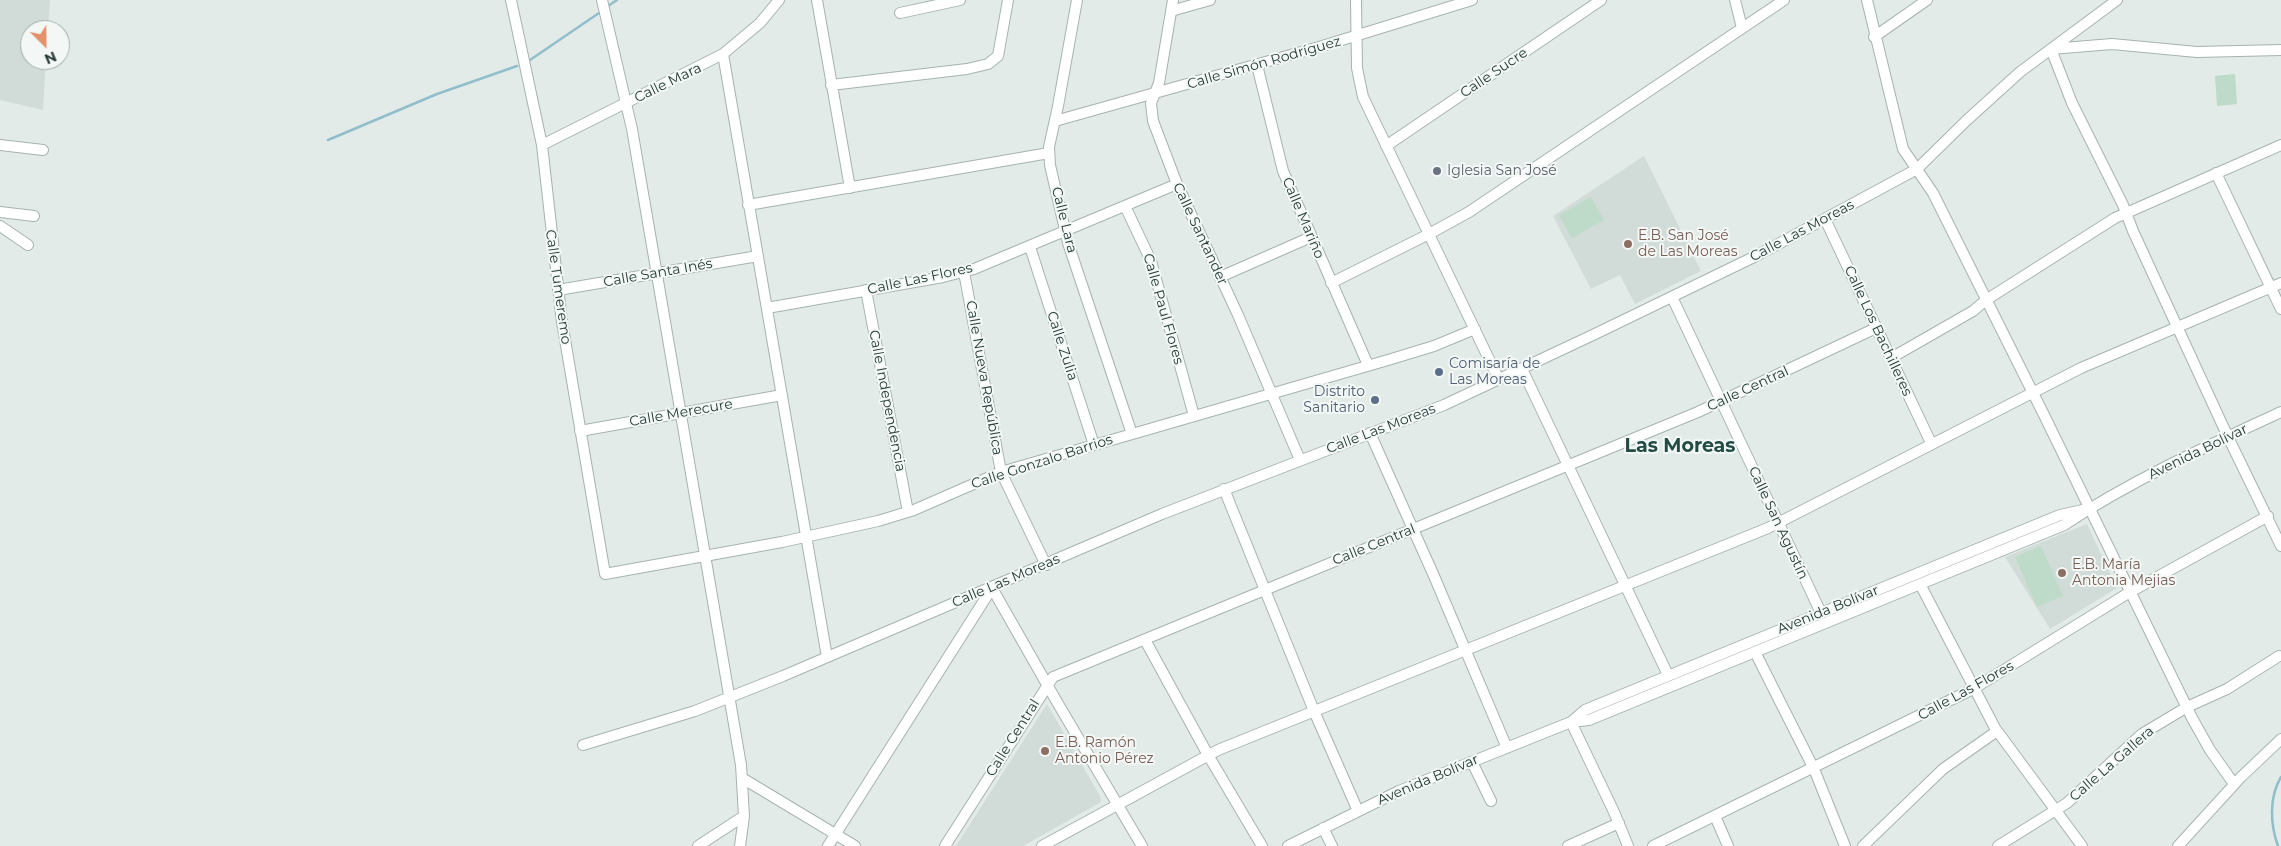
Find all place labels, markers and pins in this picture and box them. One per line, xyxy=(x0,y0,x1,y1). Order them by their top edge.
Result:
place label: Iglesia San José xyxy=(1447,163,1557,179)
marker: Iglesia San José xyxy=(1431,165,1443,177)
place label: E.B. San José de Las Moreas xyxy=(1638,228,1738,260)
marker: E.B. San José de Las Moreas xyxy=(1622,238,1634,250)
place label: Comisaría de Las Moreas xyxy=(1449,356,1540,388)
marker: Comisaría de Las Moreas xyxy=(1433,366,1445,378)
place label: Distrito Sanitario xyxy=(1303,384,1365,417)
marker: Distrito Sanitario xyxy=(1369,394,1381,406)
place label: E.B. María Antonia Mejias xyxy=(2072,557,2175,590)
marker: E.B. María Antonia Mejias xyxy=(2056,567,2068,579)
place label: E.B. Ramón Antonio Pérez xyxy=(1055,735,1154,768)
marker: E.B. Ramón Antonio Pérez xyxy=(1039,745,1051,757)

